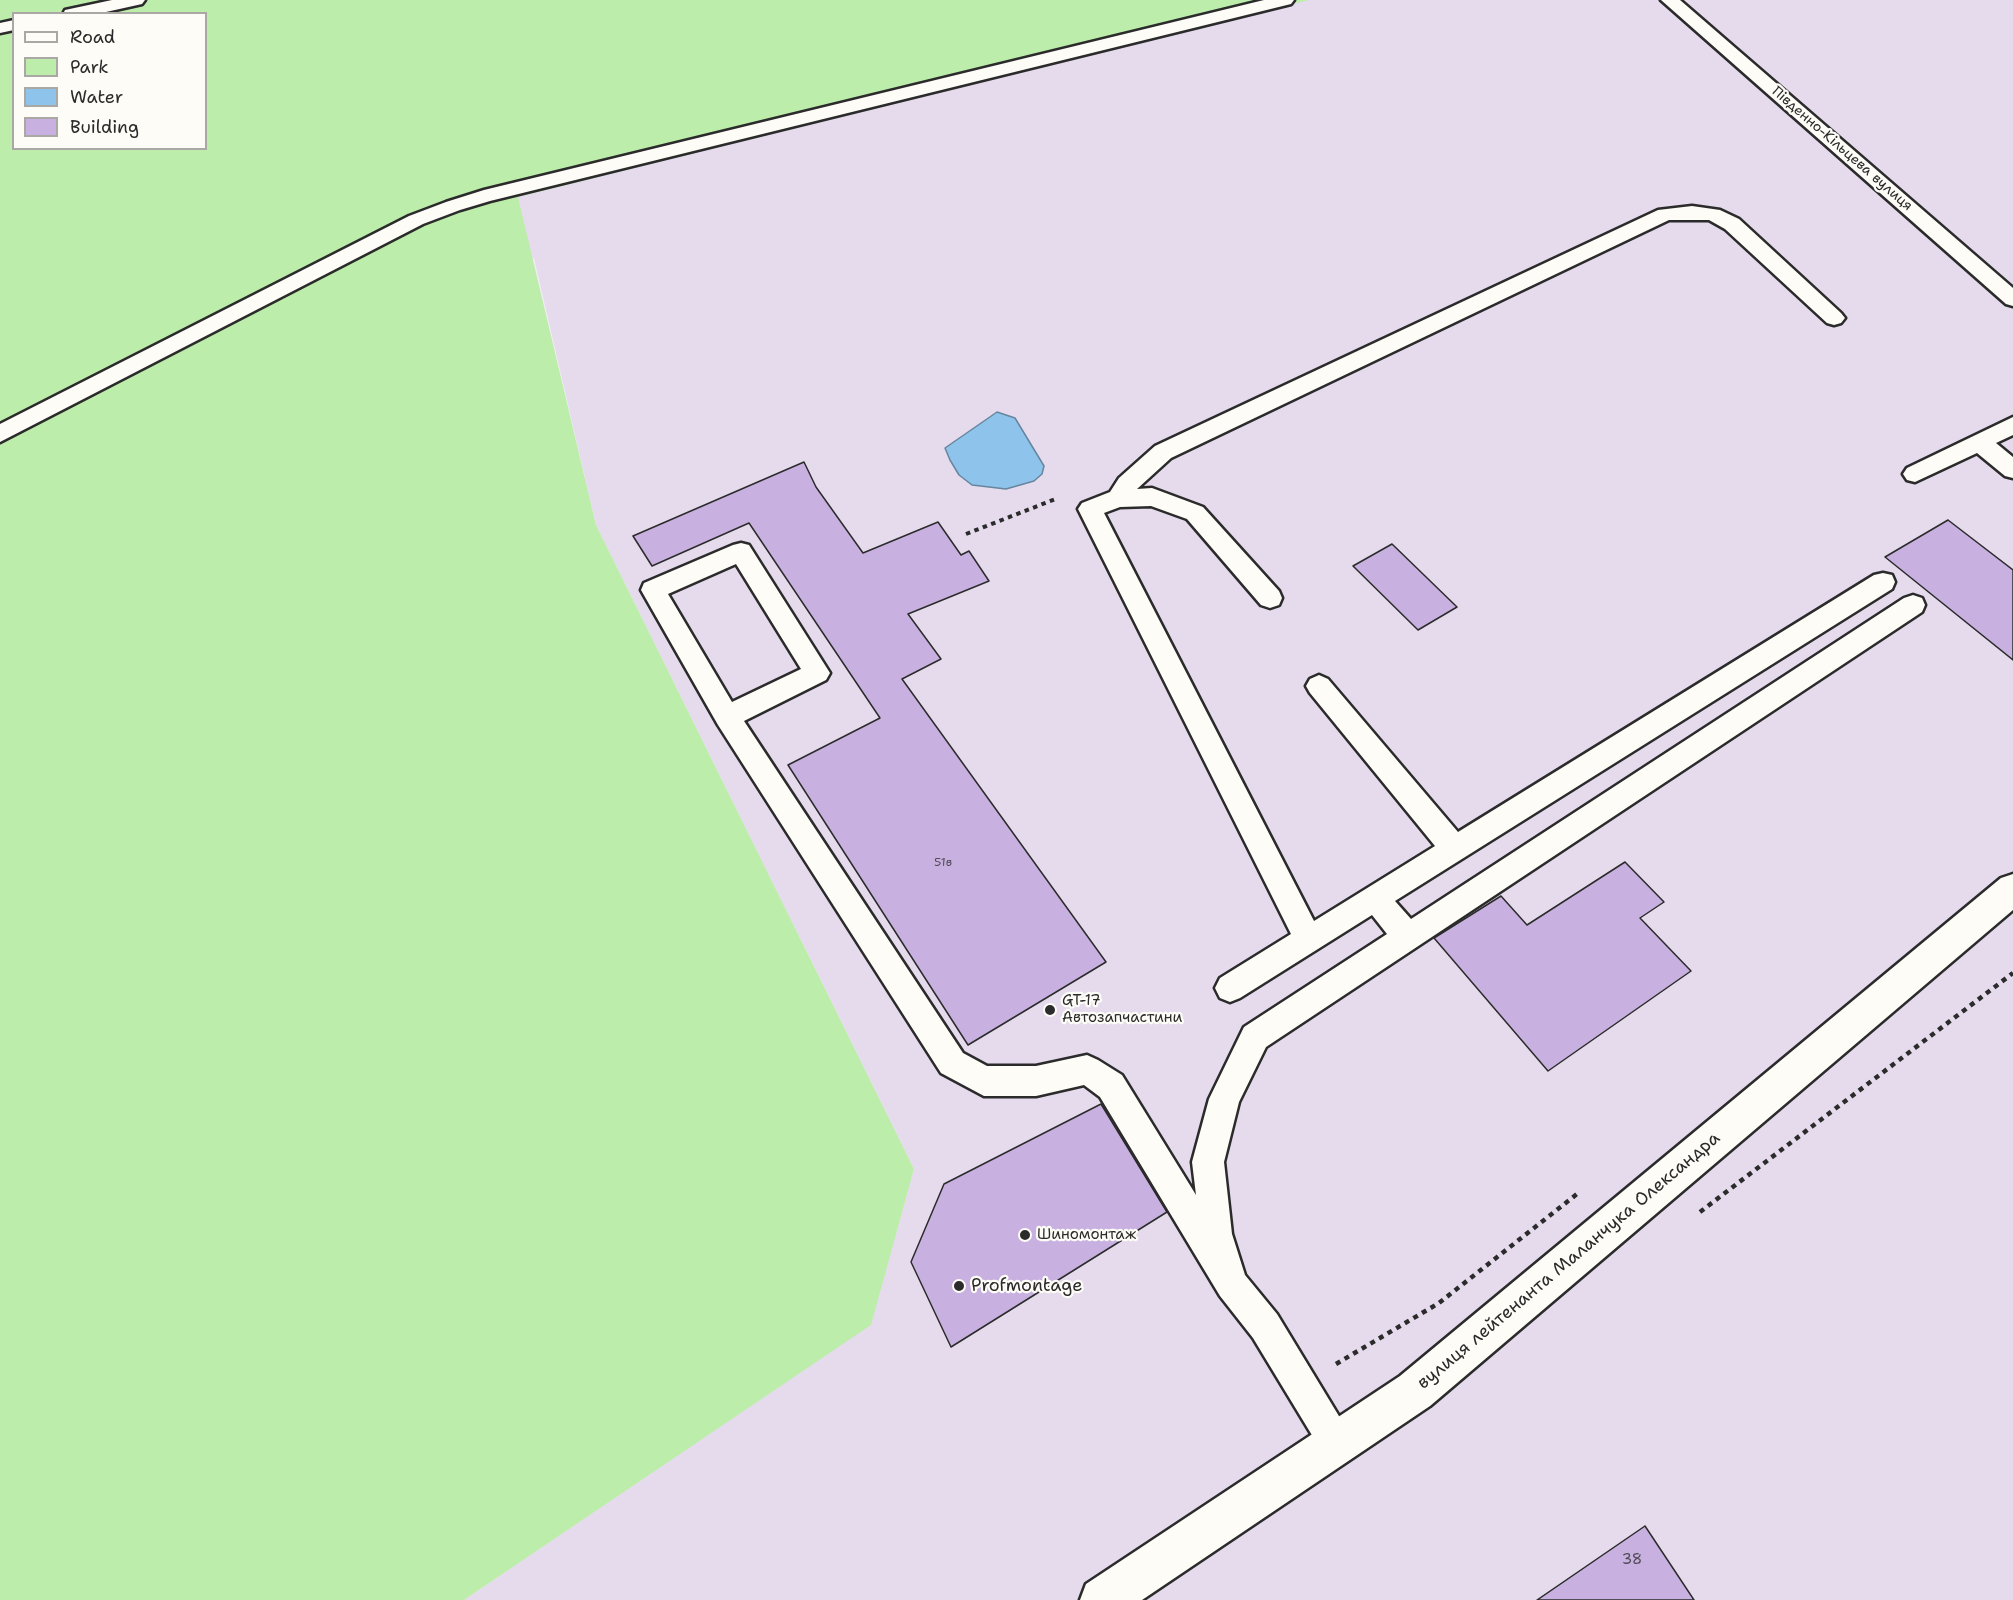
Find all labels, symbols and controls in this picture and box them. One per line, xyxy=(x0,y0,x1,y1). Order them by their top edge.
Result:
legend xyxy=(12,12,207,150)
text: Road xyxy=(70,25,115,49)
text: Park xyxy=(70,55,109,79)
street label: Південно-Кільцева вулиця xyxy=(1768,83,1916,215)
text: Water xyxy=(70,85,123,109)
text: Building xyxy=(70,115,139,139)
house number: 51в xyxy=(934,856,952,870)
place label: GT-17 Автозапчастини xyxy=(1062,992,1182,1027)
marker: GT-17 Автозапчастини xyxy=(1043,1003,1057,1017)
street label: вулиця лейтенанта Маланчука Олександра xyxy=(1413,1128,1725,1394)
place label: Шиномонтаж xyxy=(1037,1226,1136,1244)
marker: Шиномонтаж xyxy=(1018,1228,1032,1242)
place label: Profmontage xyxy=(971,1275,1082,1297)
marker: Profmontage xyxy=(952,1279,966,1293)
house number: 38 xyxy=(1622,1551,1642,1569)

